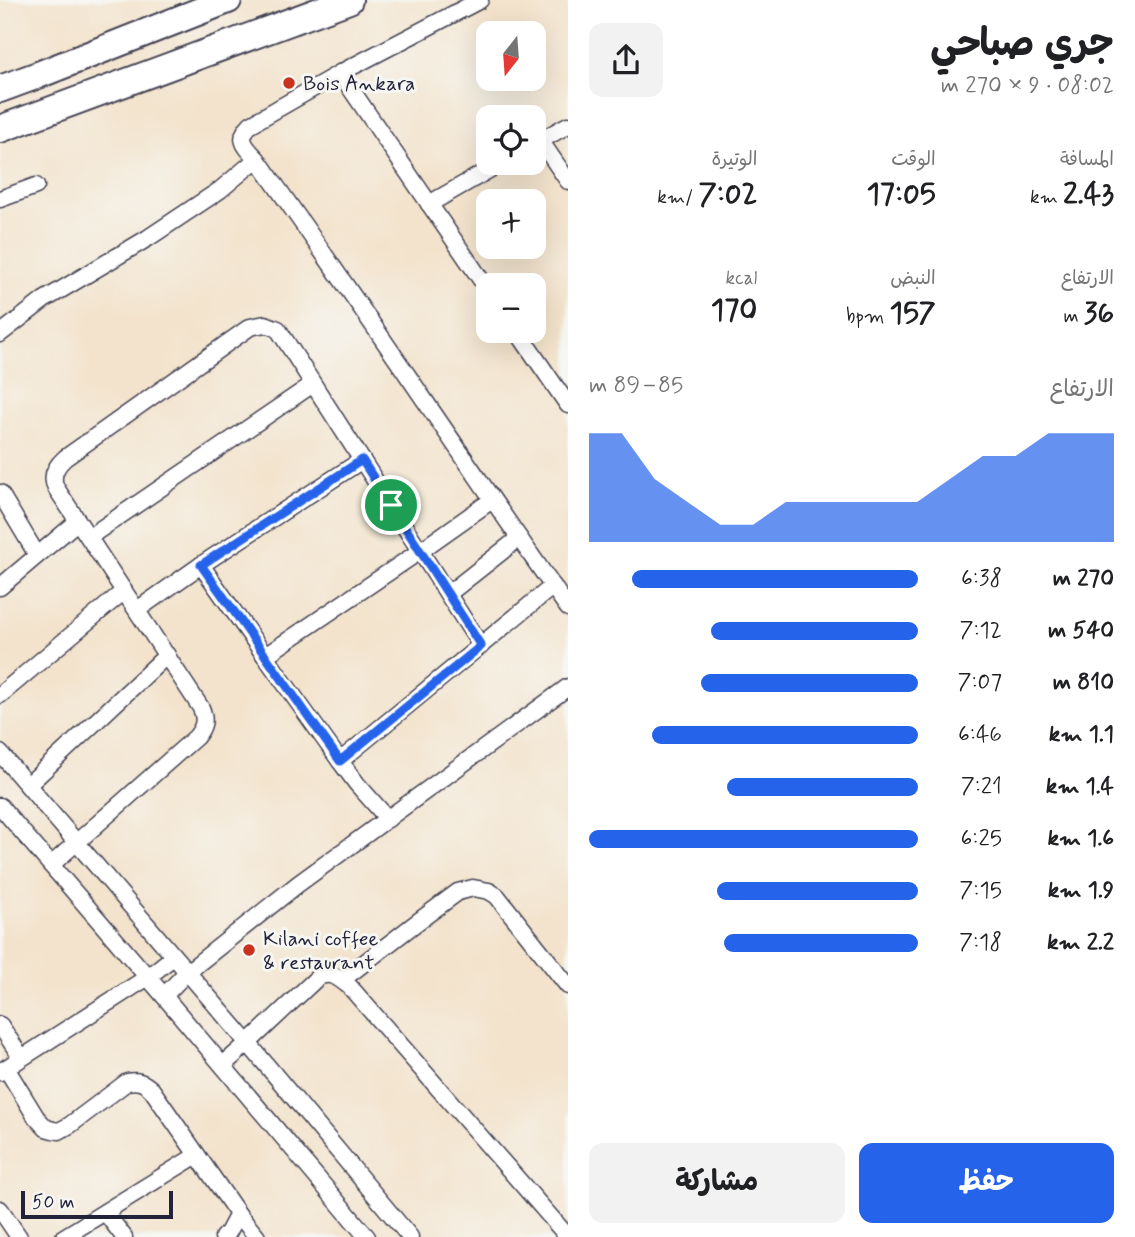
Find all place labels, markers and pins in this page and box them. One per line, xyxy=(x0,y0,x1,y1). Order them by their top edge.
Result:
place label: Bois Ankara xyxy=(303,70,415,98)
marker: Bois Ankara xyxy=(281,75,297,91)
pin xyxy=(361,475,421,535)
place label: Kilani coffee & restaurant xyxy=(263,925,379,977)
marker: Kilani coffee & restaurant xyxy=(241,942,257,958)

